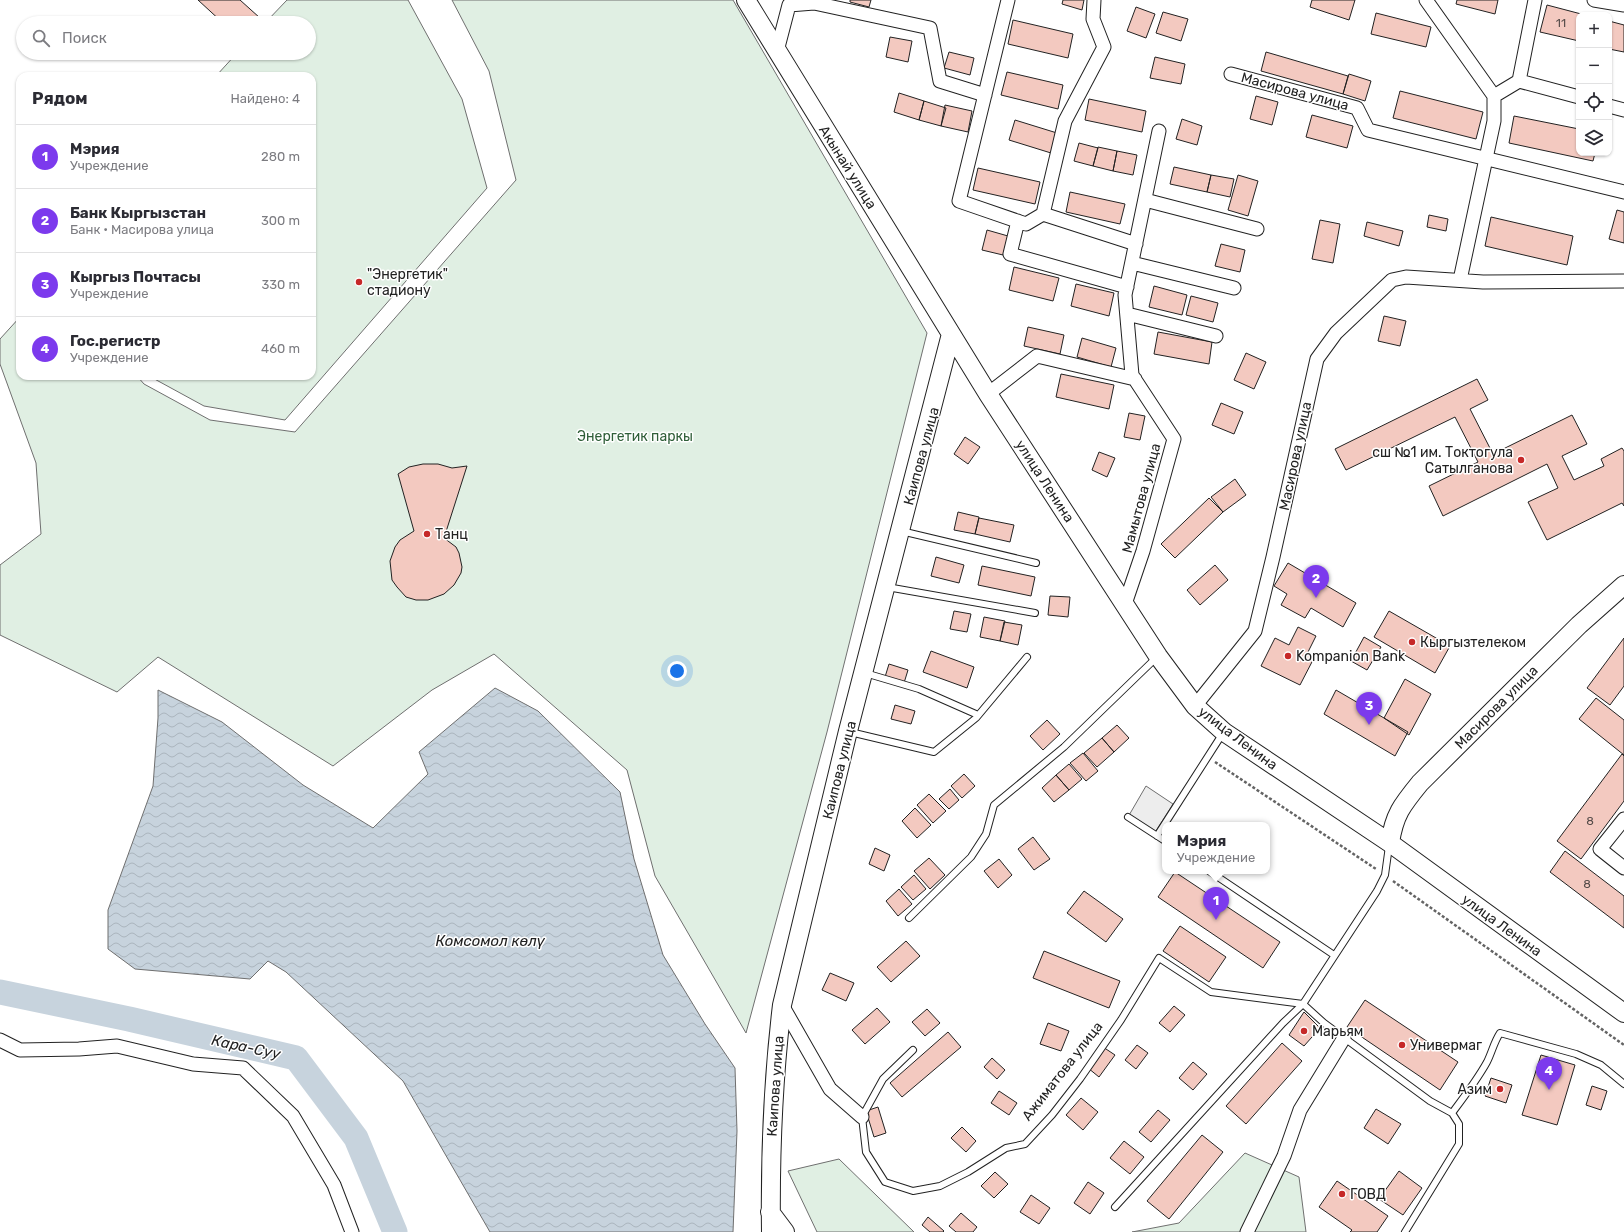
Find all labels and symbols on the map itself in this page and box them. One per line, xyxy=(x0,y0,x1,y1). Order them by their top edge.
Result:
house number: 11 xyxy=(1556,16,1566,30)
street label: Масирова улица xyxy=(1239,69,1351,114)
street label: Акынай улица xyxy=(815,122,880,212)
place label: "Энергетик" стадиону xyxy=(367,266,448,299)
marker: "Энергетик" стадиону xyxy=(354,277,364,287)
street label: Масирова улица xyxy=(1276,400,1315,512)
street label: Каипова улица xyxy=(900,405,943,507)
park label: Энергетик паркы xyxy=(577,428,693,445)
street label: улица Ленина xyxy=(1012,437,1078,526)
street label: Мамытова улица xyxy=(1119,441,1164,555)
place label: сш №1 им. Токтогула Сатылганова xyxy=(1372,444,1513,477)
marker: сш №1 им. Токтогула Сатылганова xyxy=(1516,455,1526,465)
place label: Танц xyxy=(435,526,468,543)
marker: Танц xyxy=(422,529,432,539)
pin: 2 xyxy=(1303,565,1329,598)
place label: Кыргызтелеком xyxy=(1420,634,1526,651)
marker: Кыргызтелеком xyxy=(1407,637,1417,647)
place label: Kompanion Bank xyxy=(1296,648,1406,665)
marker: Kompanion Bank xyxy=(1283,651,1293,661)
your location xyxy=(667,661,687,681)
street label: Масирова улица xyxy=(1451,662,1542,753)
pin: 3 xyxy=(1356,692,1382,725)
street label: улица Ленина xyxy=(1195,703,1281,774)
street label: Каипова улица xyxy=(819,719,860,821)
house number: 8 xyxy=(1586,814,1594,828)
house number: 8 xyxy=(1583,877,1591,891)
pin: 1 xyxy=(1203,887,1229,920)
street label: улица Ленина xyxy=(1458,891,1545,960)
water label: Комсомол көлү xyxy=(435,932,546,950)
street label: Ажиматова улица xyxy=(1018,1018,1106,1124)
place label: Марьям xyxy=(1312,1023,1363,1040)
marker: Марьям xyxy=(1299,1026,1309,1036)
water label: Кара-Суу xyxy=(210,1031,283,1063)
street label: Каипова улица xyxy=(764,1035,787,1137)
place label: Универмаг xyxy=(1410,1037,1482,1054)
marker: Универмаг xyxy=(1397,1040,1407,1050)
pin: 4 xyxy=(1536,1057,1562,1090)
place label: Азим xyxy=(1457,1081,1492,1098)
marker: Азим xyxy=(1495,1084,1505,1094)
place label: ГОВД xyxy=(1350,1186,1386,1203)
marker: ГОВД xyxy=(1337,1189,1347,1199)

